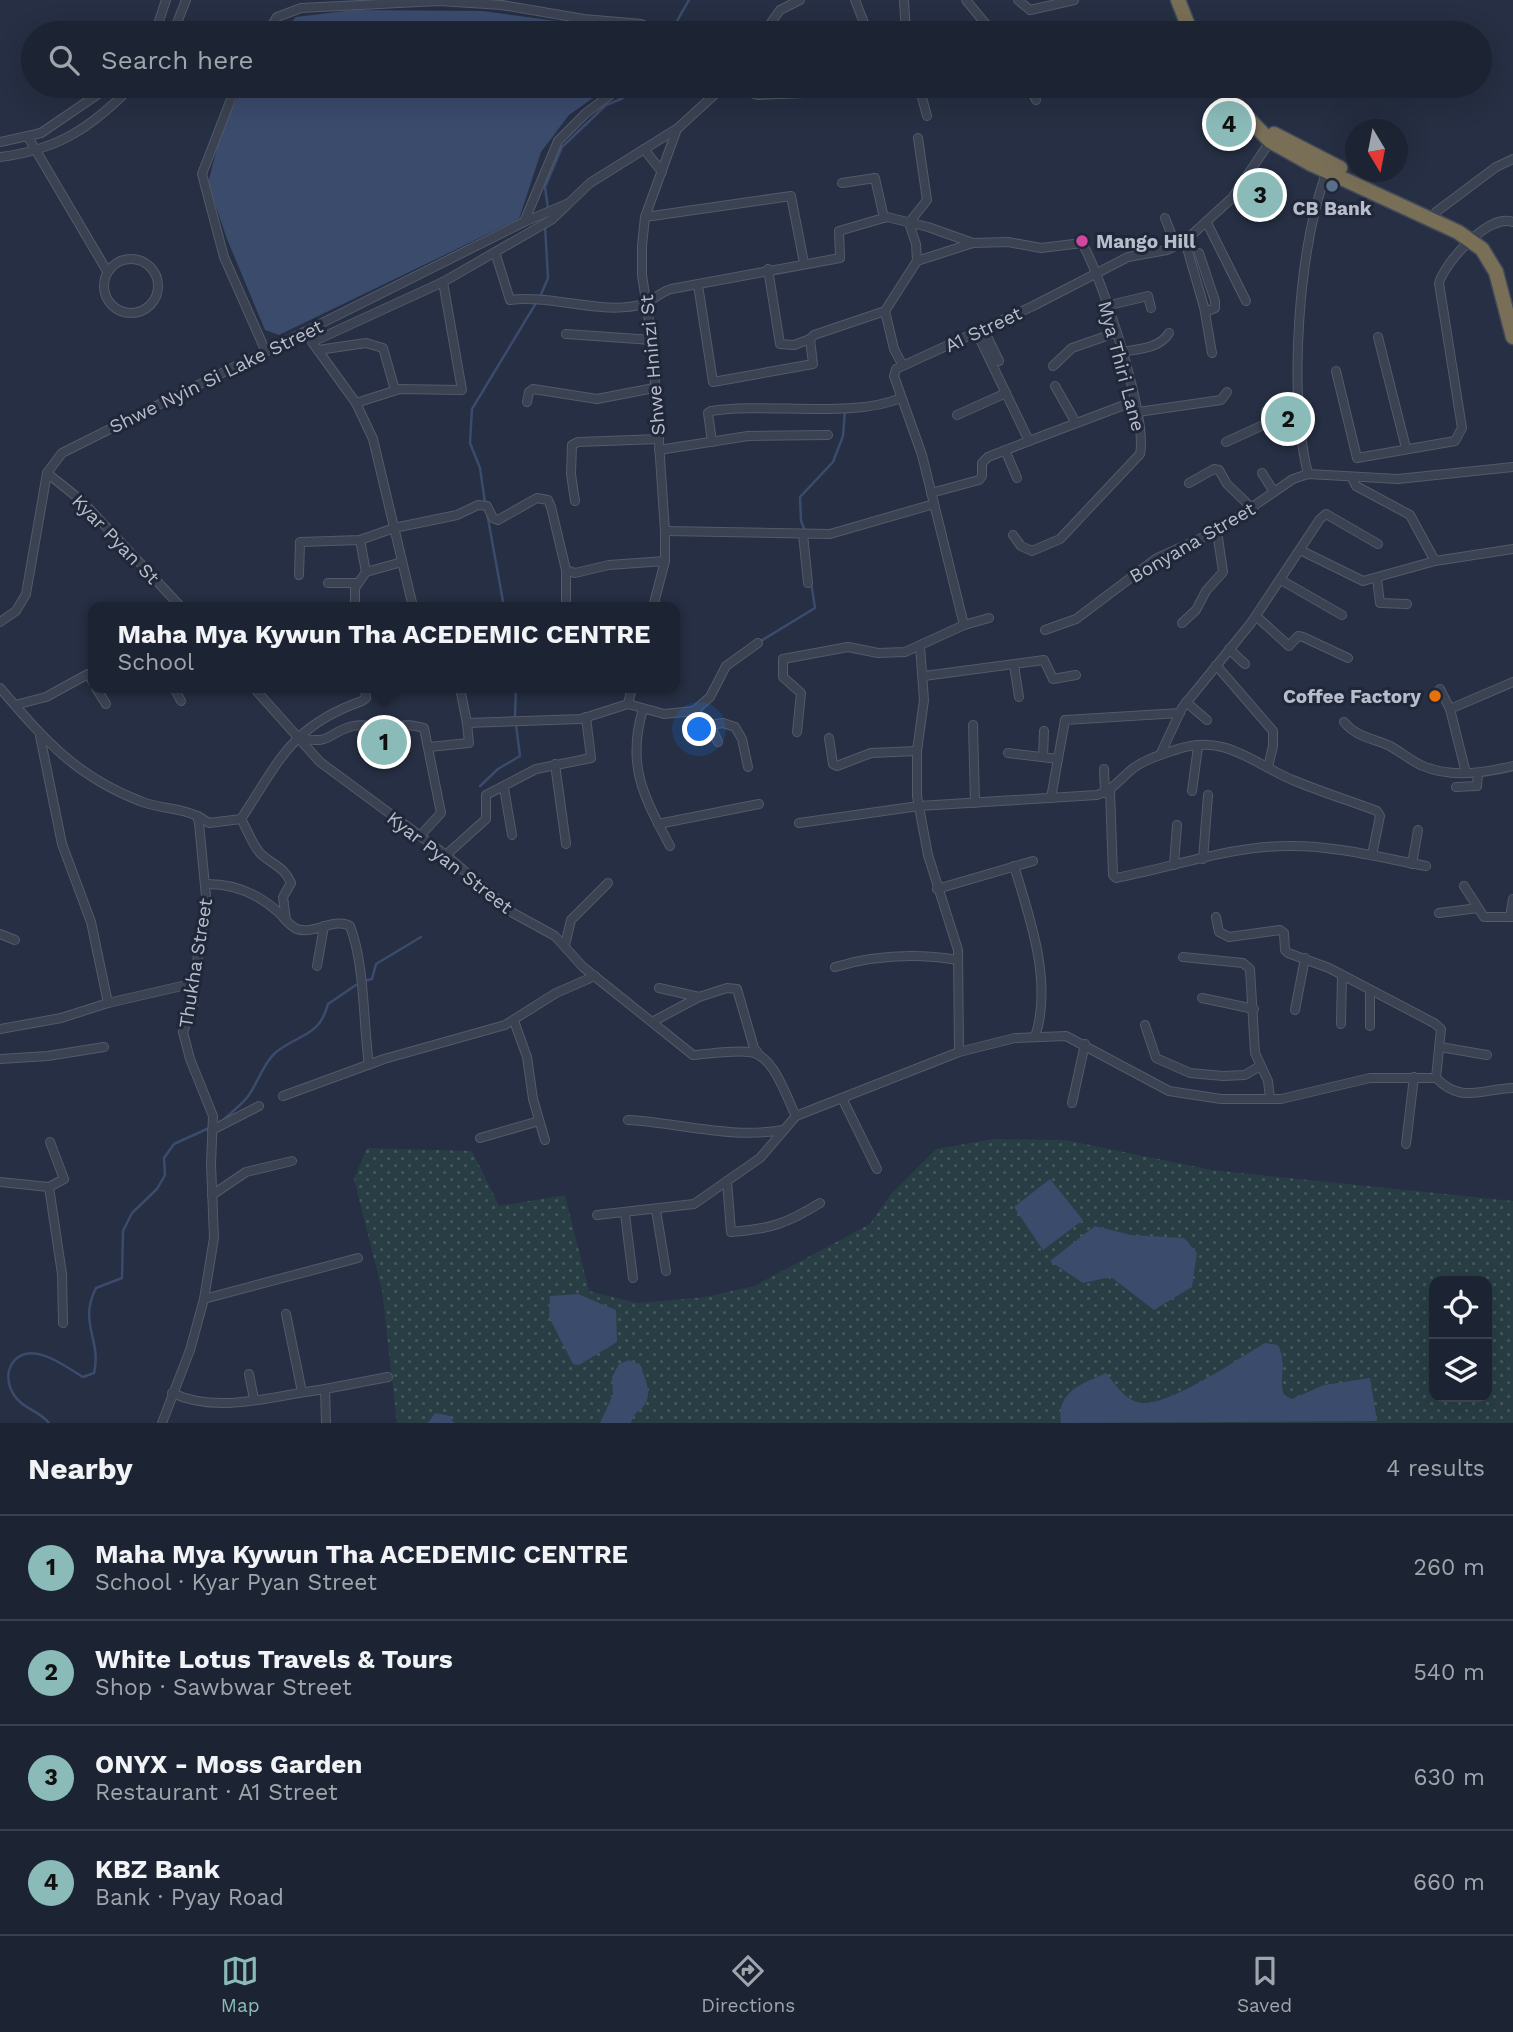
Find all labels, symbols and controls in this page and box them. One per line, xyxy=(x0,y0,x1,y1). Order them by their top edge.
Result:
search box xyxy=(21,21,1492,98)
icon: search xyxy=(45,41,83,79)
text: Search here xyxy=(101,45,253,75)
pin: 4 xyxy=(1206,98,1252,150)
north arrow xyxy=(1345,119,1408,182)
pin: 3 xyxy=(1237,169,1283,221)
marker: CB Bank xyxy=(1324,178,1340,194)
place label: CB Bank xyxy=(1293,197,1372,220)
place label: Mango Hill xyxy=(1096,230,1196,253)
marker: Mango Hill xyxy=(1074,233,1090,249)
street label: Shwe Hninzi St xyxy=(635,294,670,436)
street label: Mya Thiri Lane xyxy=(1093,298,1150,434)
street label: A1 Street xyxy=(941,302,1025,357)
street label: Shwe Nyin Si Lake Street xyxy=(106,315,327,438)
pin: 2 xyxy=(1265,393,1311,445)
street label: Kyar Pyan St xyxy=(67,490,164,589)
street label: Bonyana Street xyxy=(1125,497,1259,588)
popup xyxy=(88,602,680,693)
text: Maha Mya Kywun Tha ACEDEMIC CENTRE xyxy=(117,619,651,649)
text: School xyxy=(117,649,194,676)
place label: Coffee Factory xyxy=(1283,685,1421,708)
marker: Coffee Factory xyxy=(1427,688,1443,704)
your location xyxy=(682,712,716,746)
pin: 1 xyxy=(361,716,407,768)
street label: Kyar Pyan Street xyxy=(382,806,517,919)
street label: Thukha Street xyxy=(174,897,217,1030)
map controls xyxy=(1429,1276,1492,1402)
button: locate xyxy=(1429,1276,1492,1339)
button: layers xyxy=(1429,1339,1492,1402)
text: Nearby xyxy=(28,1451,133,1486)
text: 4 results xyxy=(1386,1455,1485,1482)
text: Maha Mya Kywun Tha ACEDEMIC CENTRE xyxy=(95,1539,628,1569)
text: 1 xyxy=(46,1554,56,1581)
text: 260 m xyxy=(1414,1554,1485,1581)
text: School · Kyar Pyan Street xyxy=(95,1569,377,1596)
text: White Lotus Travels & Tours xyxy=(95,1644,453,1674)
text: 2 xyxy=(44,1659,58,1686)
text: 540 m xyxy=(1413,1659,1485,1686)
text: Shop · Sawbwar Street xyxy=(95,1674,352,1701)
text: ONYX - Moss Garden xyxy=(95,1749,362,1779)
text: 3 xyxy=(44,1764,58,1791)
text: 630 m xyxy=(1414,1764,1485,1791)
text: Restaurant · A1 Street xyxy=(95,1779,338,1806)
text: KBZ Bank xyxy=(95,1854,220,1884)
text: 4 xyxy=(44,1869,58,1896)
text: 660 m xyxy=(1413,1869,1485,1896)
text: Bank · Pyay Road xyxy=(95,1884,284,1911)
tab: Map xyxy=(221,1952,260,2017)
tab: Directions xyxy=(701,1952,795,2017)
tab: Saved xyxy=(1237,1952,1292,2017)

